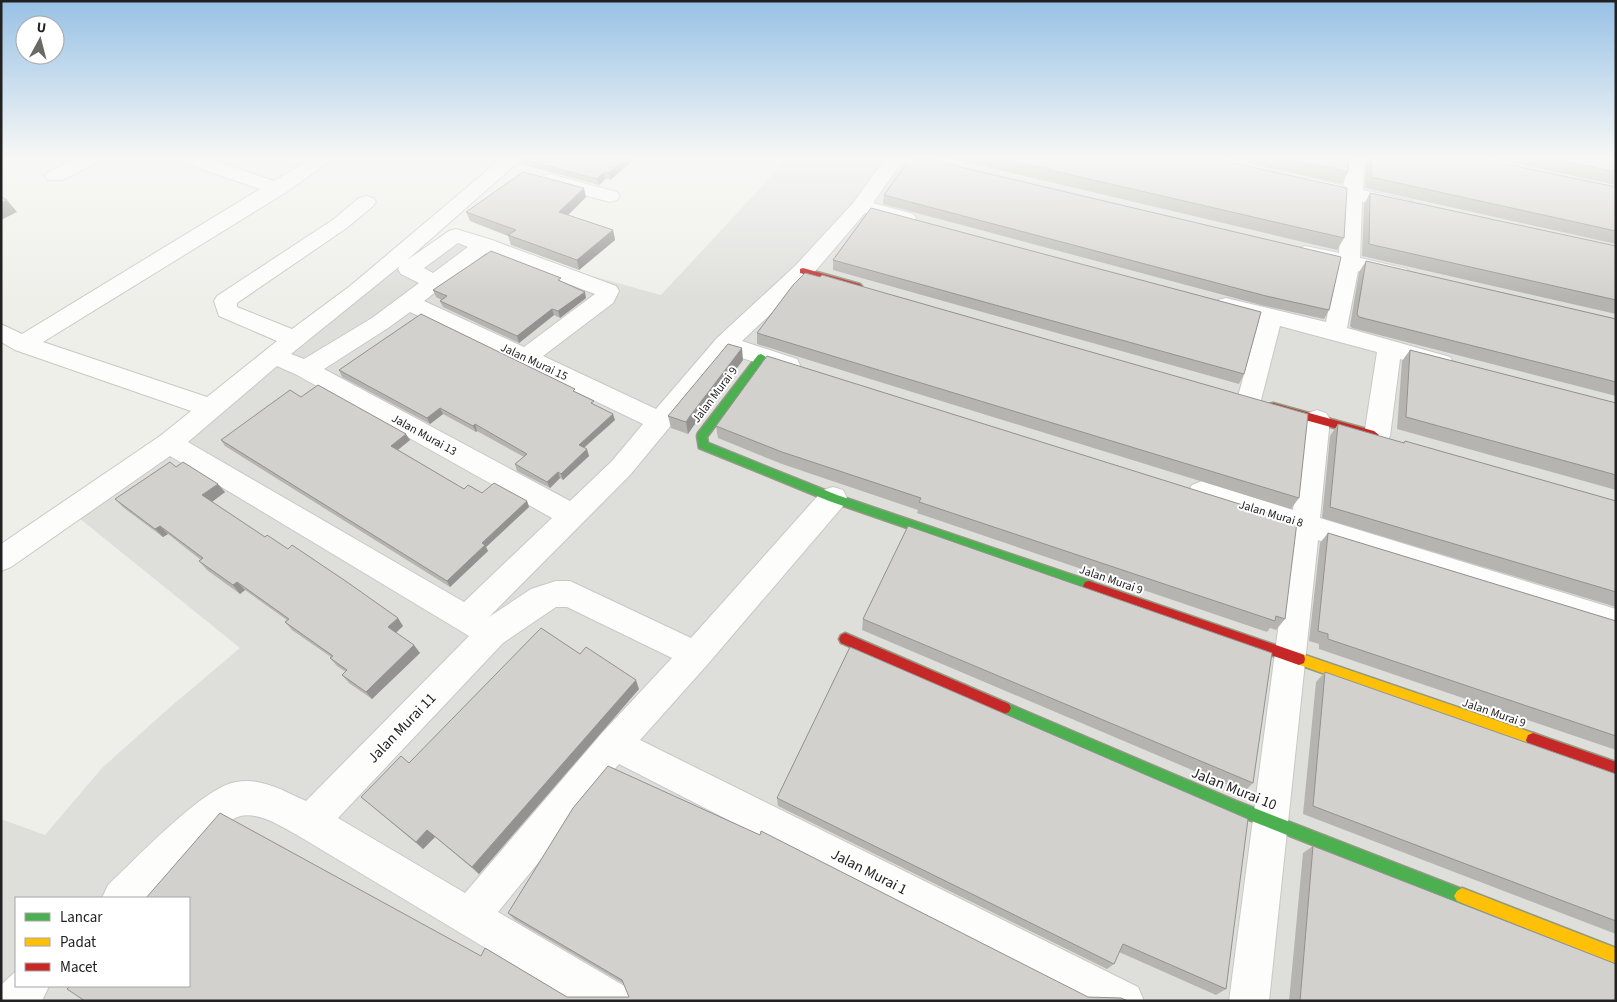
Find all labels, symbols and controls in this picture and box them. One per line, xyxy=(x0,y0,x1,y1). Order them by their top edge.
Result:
north arrow xyxy=(15,15,65,65)
text: U xyxy=(36,18,47,39)
street label: Jalan Murai 15 xyxy=(498,339,570,385)
street label: Jalan Murai 9 xyxy=(688,363,742,427)
street label: Jalan Murai 13 xyxy=(388,410,460,460)
street label: Jalan Murai 8 xyxy=(1237,496,1305,532)
street label: Jalan Murai 9 xyxy=(1077,561,1145,599)
street label: Jalan Murai 11 xyxy=(363,688,441,768)
street label: Jalan Murai 9 xyxy=(1460,694,1528,732)
street label: Jalan Murai 10 xyxy=(1188,762,1280,816)
street label: Jalan Murai 1 xyxy=(827,844,911,900)
legend xyxy=(15,897,190,987)
text: Lancar xyxy=(60,907,103,928)
text: Padat xyxy=(60,932,96,953)
text: Macet xyxy=(60,957,97,978)

